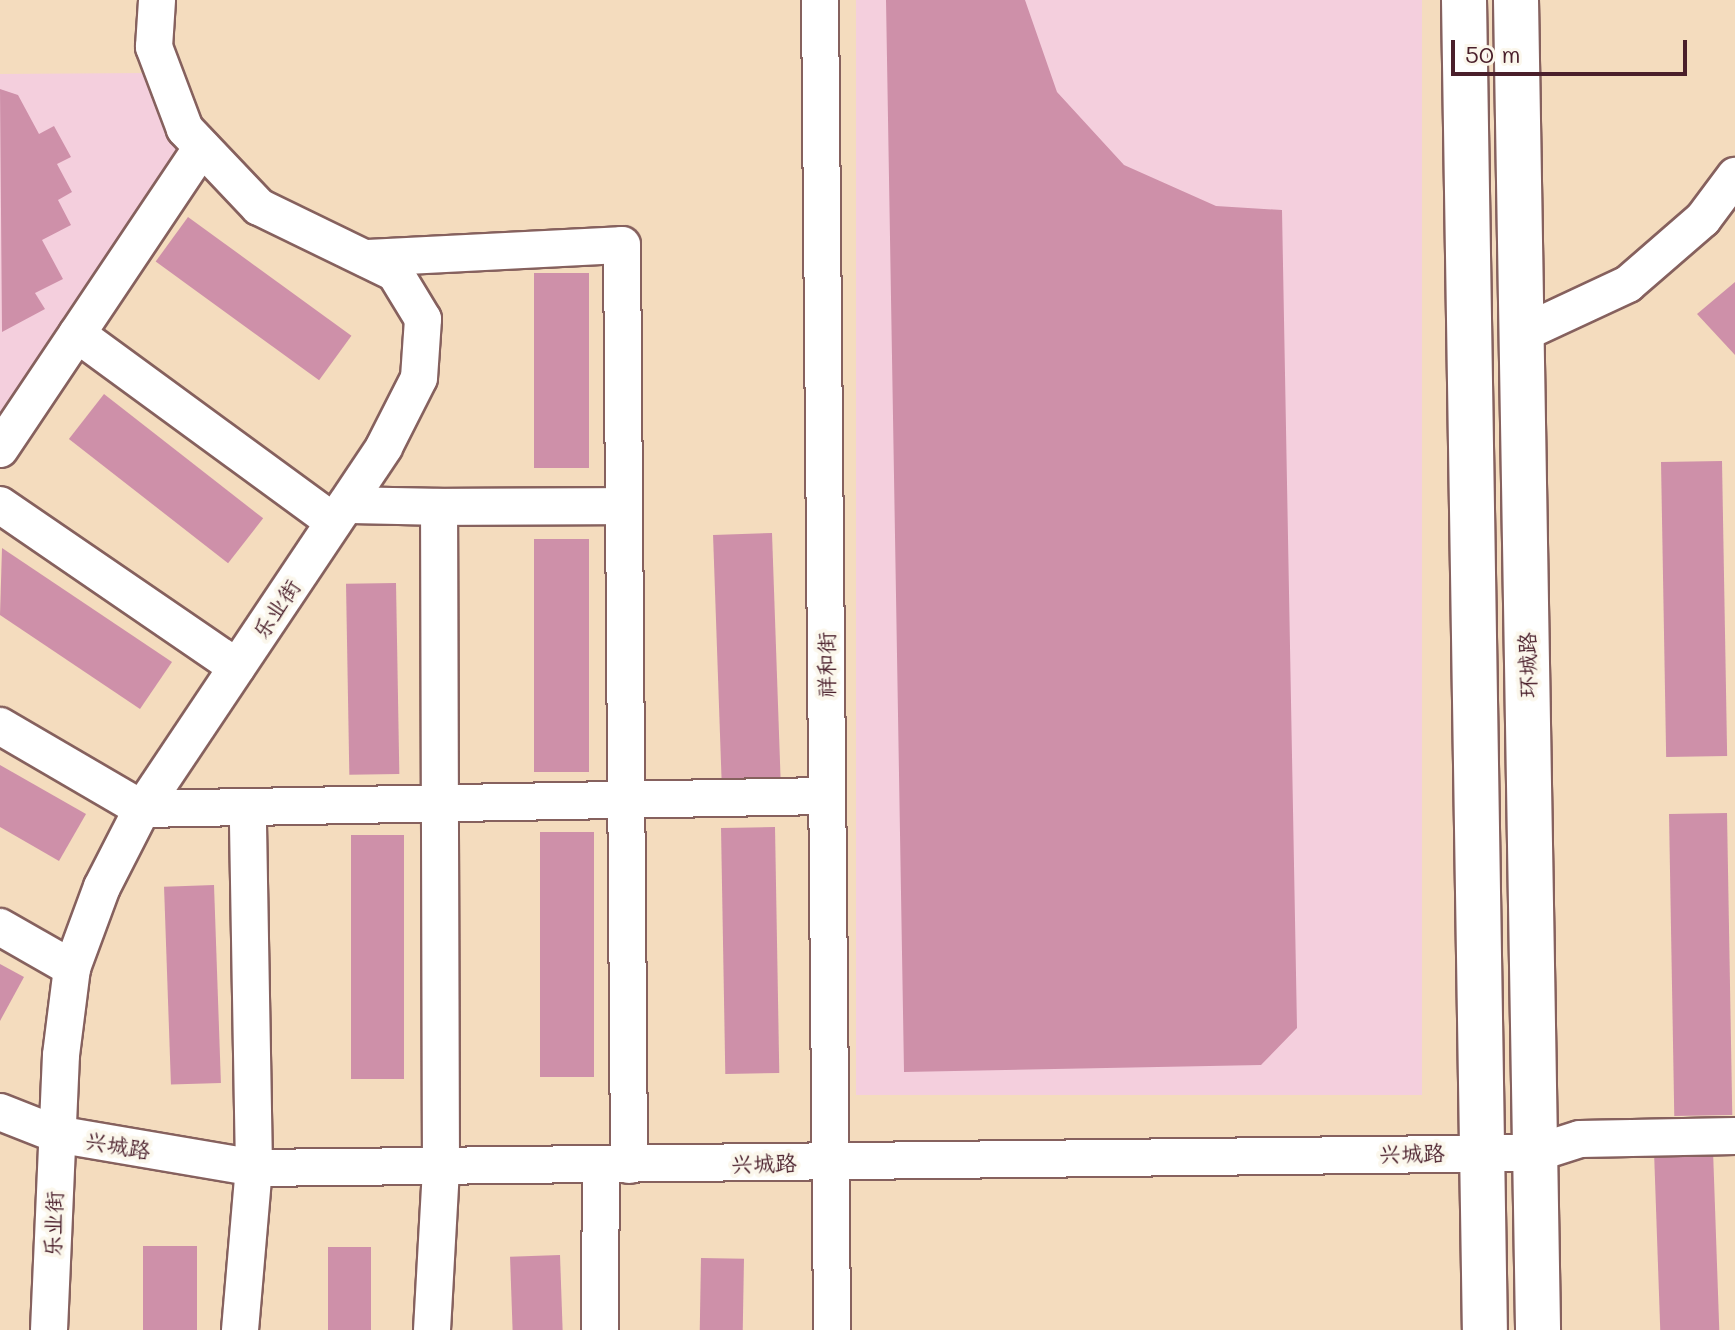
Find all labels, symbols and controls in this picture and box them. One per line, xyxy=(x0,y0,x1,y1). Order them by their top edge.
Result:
scale bar xyxy=(1455,24,1691,74)
text: 50 m xyxy=(1465,38,1521,69)
street label: 乐业街 xyxy=(247,574,305,644)
street label: 祥和街 xyxy=(813,632,839,698)
street label: 环城路 xyxy=(1513,632,1541,698)
street label: 兴城路 xyxy=(83,1126,153,1164)
street label: 兴城路 xyxy=(1379,1139,1445,1167)
street label: 兴城路 xyxy=(731,1149,797,1177)
street label: 乐业街 xyxy=(39,1191,67,1257)

